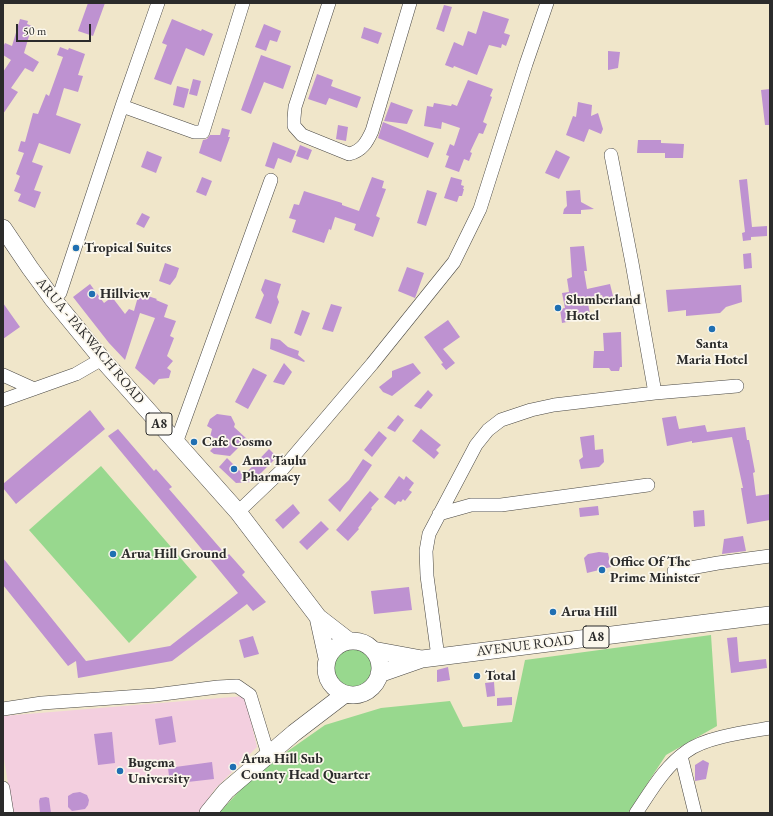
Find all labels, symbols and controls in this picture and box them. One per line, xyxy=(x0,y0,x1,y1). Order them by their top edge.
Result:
scale bar xyxy=(18,16,93,42)
text: 50 m xyxy=(23,23,46,39)
place label: Tropical Suites xyxy=(84,240,171,256)
marker: Tropical Suites xyxy=(71,243,81,253)
street label: ARUA - PAKWACH ROAD xyxy=(32,274,148,408)
place label: Hillview xyxy=(100,286,150,302)
marker: Hillview xyxy=(87,289,97,299)
place label: Slumberland Hotel xyxy=(566,292,641,324)
marker: Slumberland Hotel xyxy=(553,303,563,313)
marker: Santa Maria Hotel xyxy=(707,324,717,334)
place label: Santa Maria Hotel xyxy=(676,336,748,368)
road number: A8 xyxy=(146,413,172,435)
place label: Cafe Cosmo xyxy=(202,434,272,450)
marker: Cafe Cosmo xyxy=(189,437,199,447)
place label: Ama Taulu Pharmacy xyxy=(242,453,307,486)
marker: Ama Taulu Pharmacy xyxy=(229,464,239,474)
place label: Arua Hill Ground xyxy=(121,546,227,562)
marker: Arua Hill Ground xyxy=(108,549,118,559)
place label: Office Of The Prime Minister xyxy=(610,554,700,586)
marker: Office Of The Prime Minister xyxy=(597,565,607,575)
place label: Arua Hill xyxy=(561,604,617,620)
marker: Arua Hill xyxy=(548,607,558,617)
road number: A8 xyxy=(583,626,609,648)
street label: AVENUE ROAD xyxy=(476,632,574,660)
place label: Total xyxy=(485,668,516,684)
marker: Total xyxy=(472,671,482,681)
place label: Arua Hill Sub County Head Quarter xyxy=(241,751,370,784)
place label: Bugema University xyxy=(128,755,190,788)
marker: Arua Hill Sub County Head Quarter xyxy=(228,762,238,772)
marker: Bugema University xyxy=(115,766,125,776)

